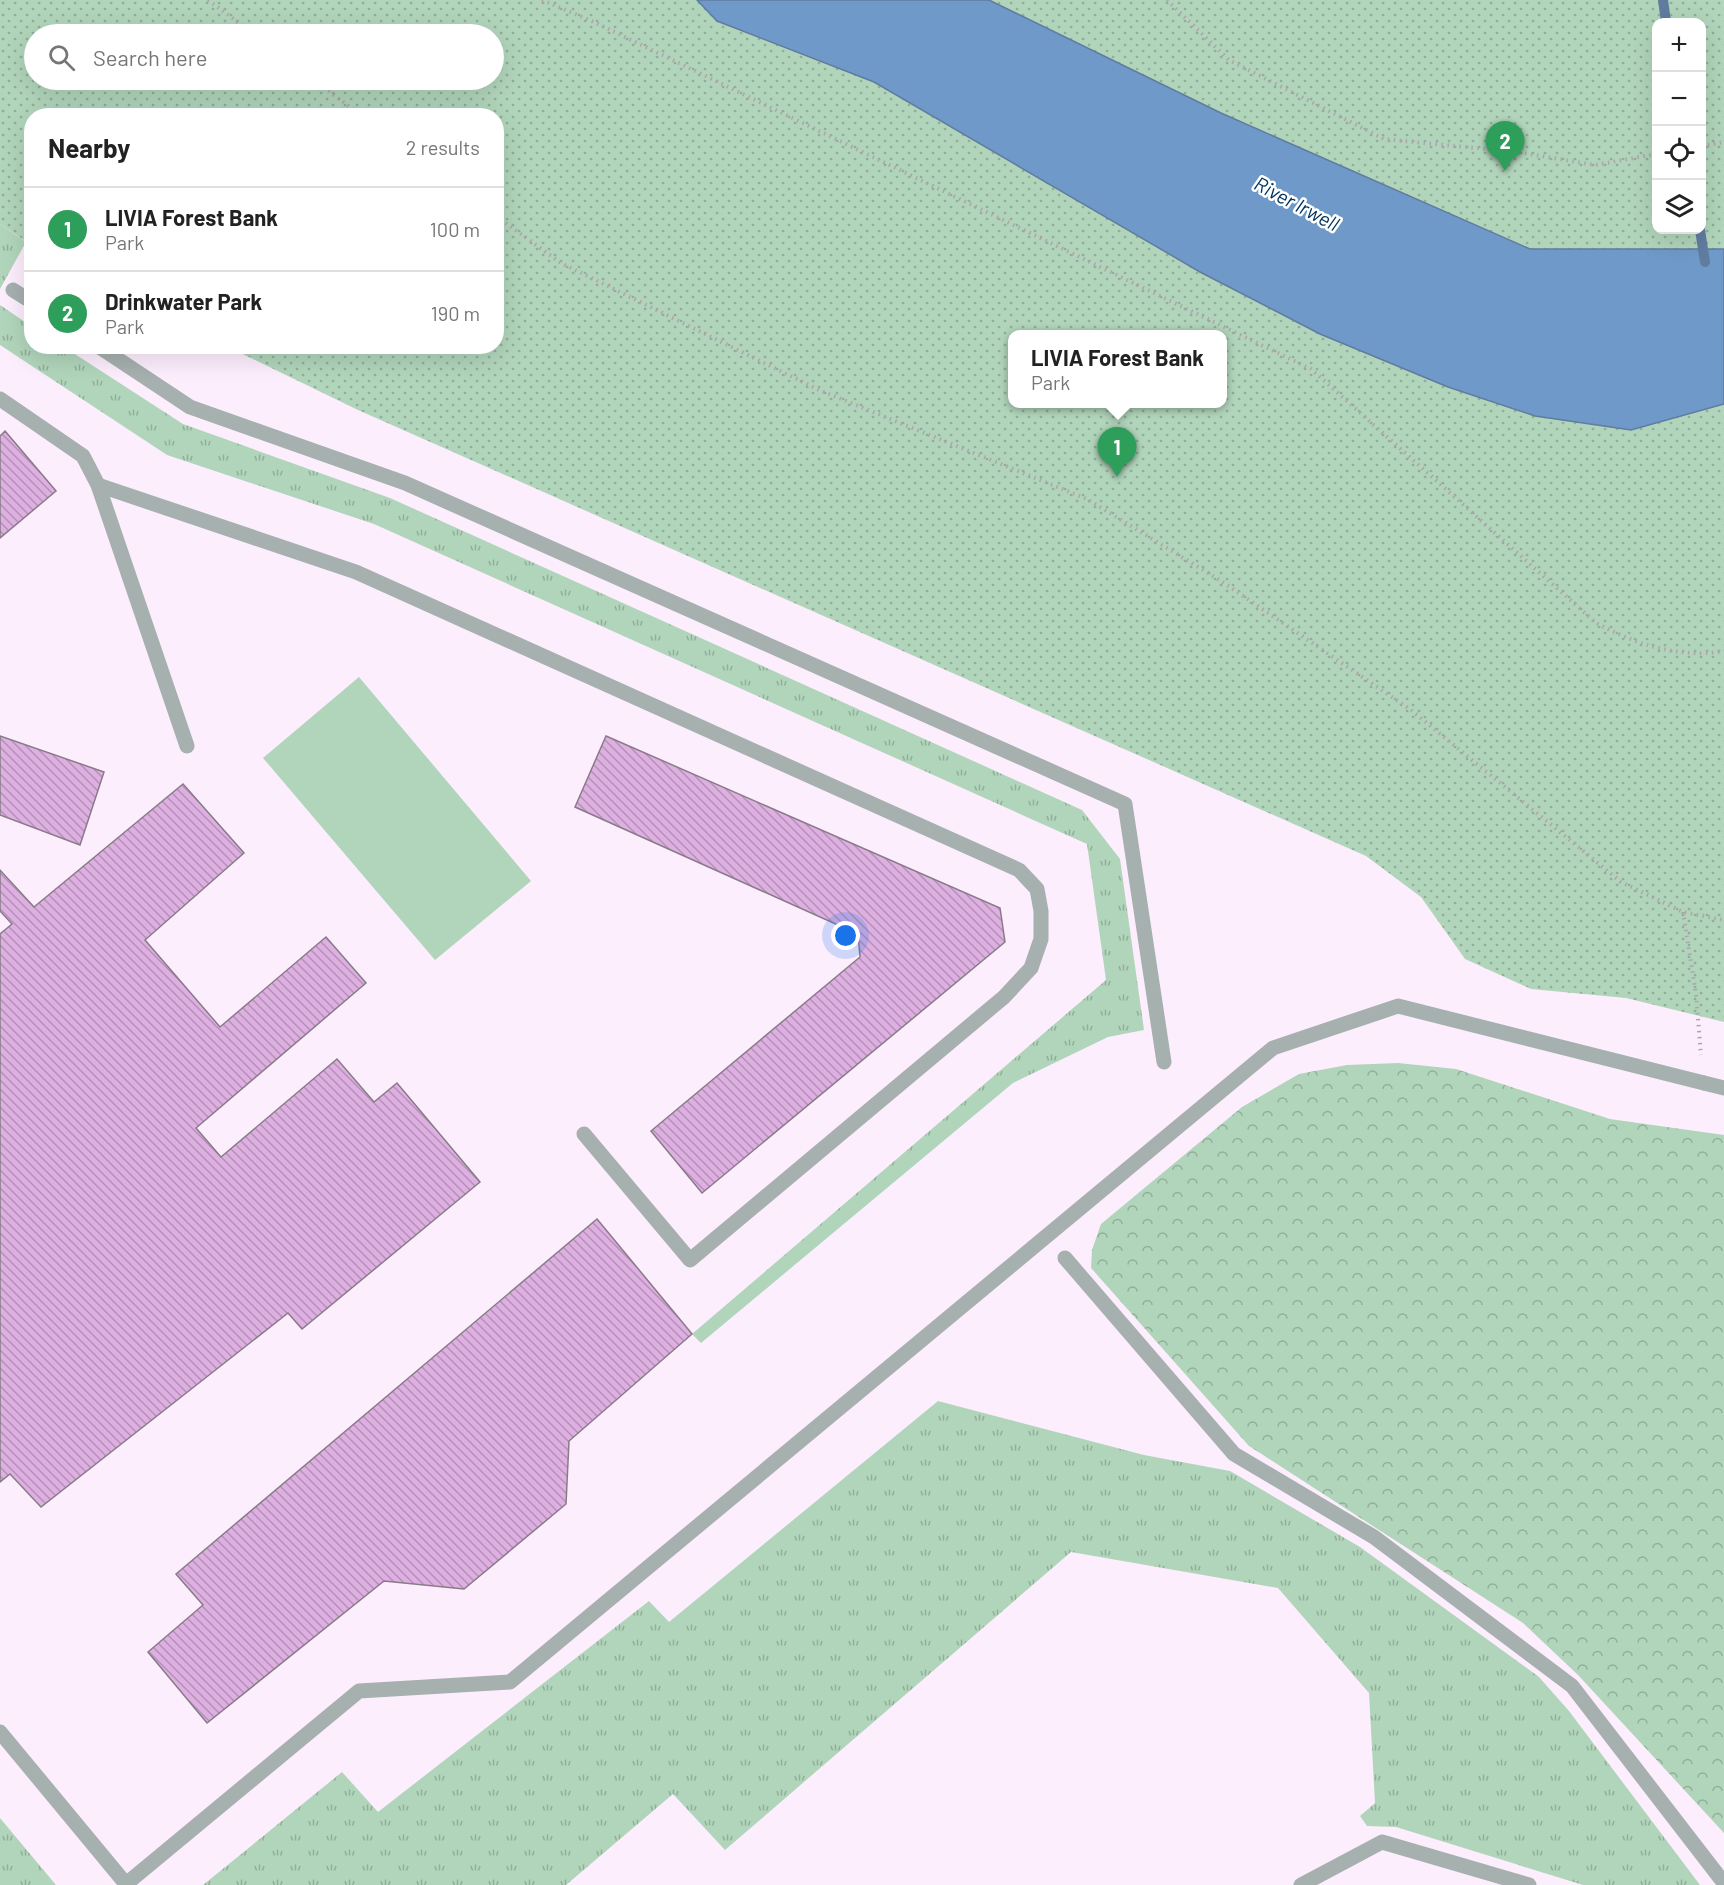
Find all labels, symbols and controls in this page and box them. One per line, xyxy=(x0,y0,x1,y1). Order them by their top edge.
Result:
map controls xyxy=(1652,18,1706,234)
button: + xyxy=(1652,18,1706,72)
search box xyxy=(24,24,504,90)
icon: search xyxy=(45,41,78,74)
text: Search here xyxy=(93,44,207,70)
button: − xyxy=(1652,72,1706,126)
pin: 2 xyxy=(1486,122,1524,171)
button: locate xyxy=(1652,126,1706,180)
text: Nearby xyxy=(48,132,130,163)
text: 2 results xyxy=(406,135,480,159)
water label: River Irwell xyxy=(1251,171,1344,236)
button: layers xyxy=(1652,180,1706,234)
text: LIVIA Forest Bank xyxy=(105,204,278,230)
text: 1 xyxy=(64,217,71,241)
text: 100 m xyxy=(430,217,480,241)
text: Park xyxy=(105,230,144,254)
text: Drinkwater Park xyxy=(105,288,262,314)
text: 2 xyxy=(62,301,73,325)
text: 190 m xyxy=(431,301,480,325)
text: Park xyxy=(105,314,144,338)
popup xyxy=(1008,330,1227,408)
text: LIVIA Forest Bank xyxy=(1031,344,1204,370)
text: Park xyxy=(1031,370,1070,394)
pin: 1 xyxy=(1098,428,1136,477)
your location xyxy=(831,921,860,950)

